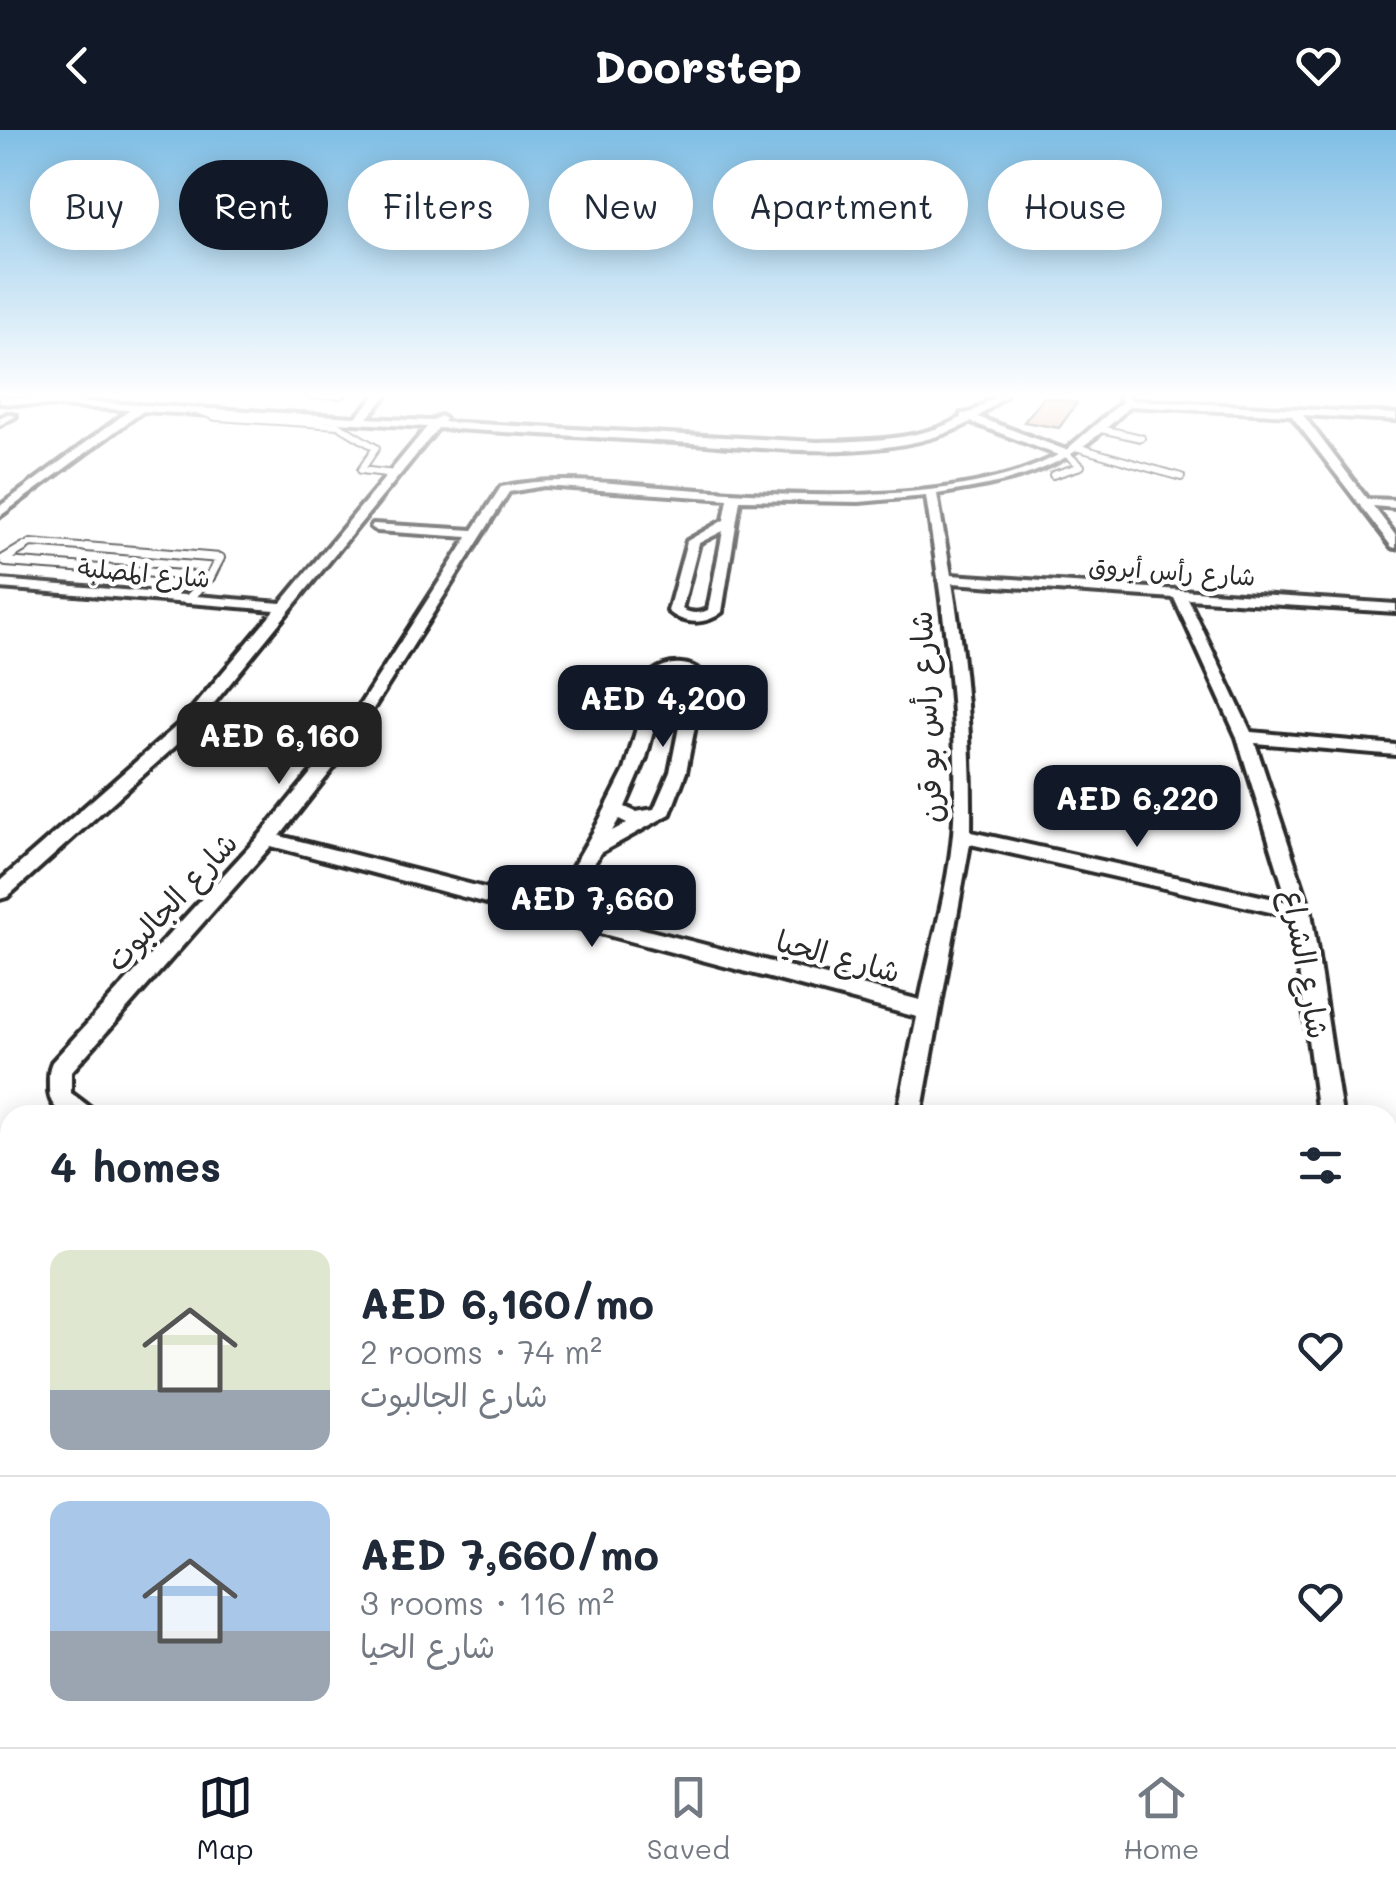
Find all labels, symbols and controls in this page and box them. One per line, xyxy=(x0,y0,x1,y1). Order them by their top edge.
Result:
text: Doorstep xyxy=(594,36,802,94)
icon: back xyxy=(50,38,105,93)
icon: heart xyxy=(1291,38,1346,93)
chip: Buy xyxy=(30,160,159,250)
chip: Rent xyxy=(179,160,328,250)
chip: Filters xyxy=(348,160,529,250)
chip: New xyxy=(549,160,693,250)
chip: Apartment xyxy=(713,160,968,250)
chip: House xyxy=(988,160,1162,250)
street label: شارع رأس أبروق xyxy=(1087,548,1257,595)
street label: شارع المصلبة xyxy=(76,550,212,597)
street label: شارع رأس بو قرن xyxy=(899,610,954,824)
pin: AED 4,200 xyxy=(549,665,777,750)
text: AED 4,200 xyxy=(580,676,746,718)
pin: AED 6,160 xyxy=(165,702,393,787)
text: AED 6,160 xyxy=(199,713,359,755)
pin: AED 6,220 xyxy=(1023,765,1251,850)
text: AED 6,220 xyxy=(1056,776,1218,818)
street label: شارع الجالبوت xyxy=(96,823,247,981)
pin: AED 7,660 xyxy=(478,865,706,950)
text: AED 7,660 xyxy=(510,876,674,918)
street label: شارع الشراع xyxy=(1271,886,1340,1042)
street label: شارع الحيا xyxy=(771,919,905,994)
text: 4 homes xyxy=(50,1138,221,1193)
icon: filters xyxy=(1293,1138,1348,1193)
text: AED 6,160/mo xyxy=(360,1275,654,1330)
icon: home xyxy=(130,1290,250,1410)
icon: heart xyxy=(1293,1323,1348,1378)
text: 2 rooms · 74 m² xyxy=(360,1330,602,1372)
text: شارع الجالبوت xyxy=(360,1373,548,1415)
text: AED 7,660/mo xyxy=(360,1526,659,1581)
icon: home xyxy=(130,1541,250,1661)
icon: heart xyxy=(1293,1574,1348,1629)
text: 3 rooms · 116 m² xyxy=(360,1581,614,1623)
text: شارع الحيا xyxy=(360,1624,495,1666)
tab: Map xyxy=(197,1770,254,1866)
tab: Saved xyxy=(647,1770,730,1866)
tab: Home xyxy=(1123,1770,1199,1866)

